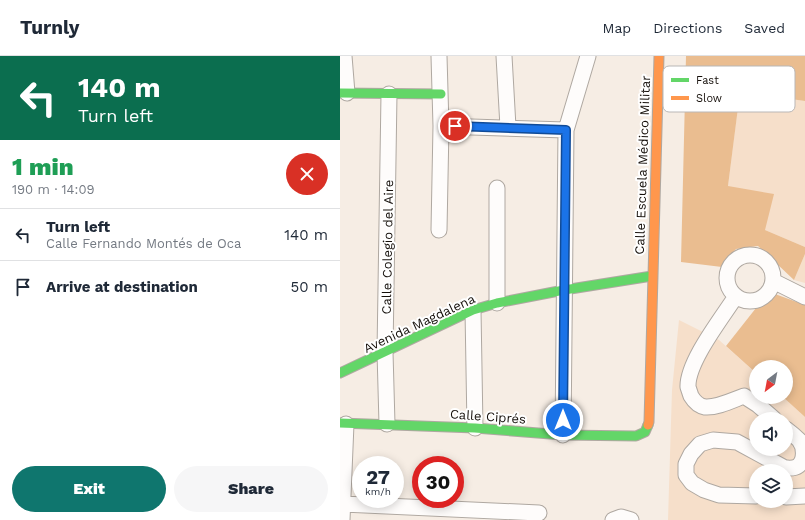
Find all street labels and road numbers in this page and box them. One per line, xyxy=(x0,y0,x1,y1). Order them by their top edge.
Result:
street label: Calle Escuela Médico Militar xyxy=(632,75,653,255)
street label: Calle Colegio del Aire xyxy=(379,180,396,314)
street label: Avenida Magdalena xyxy=(361,291,478,356)
street label: Calle Ciprés xyxy=(449,406,527,427)

